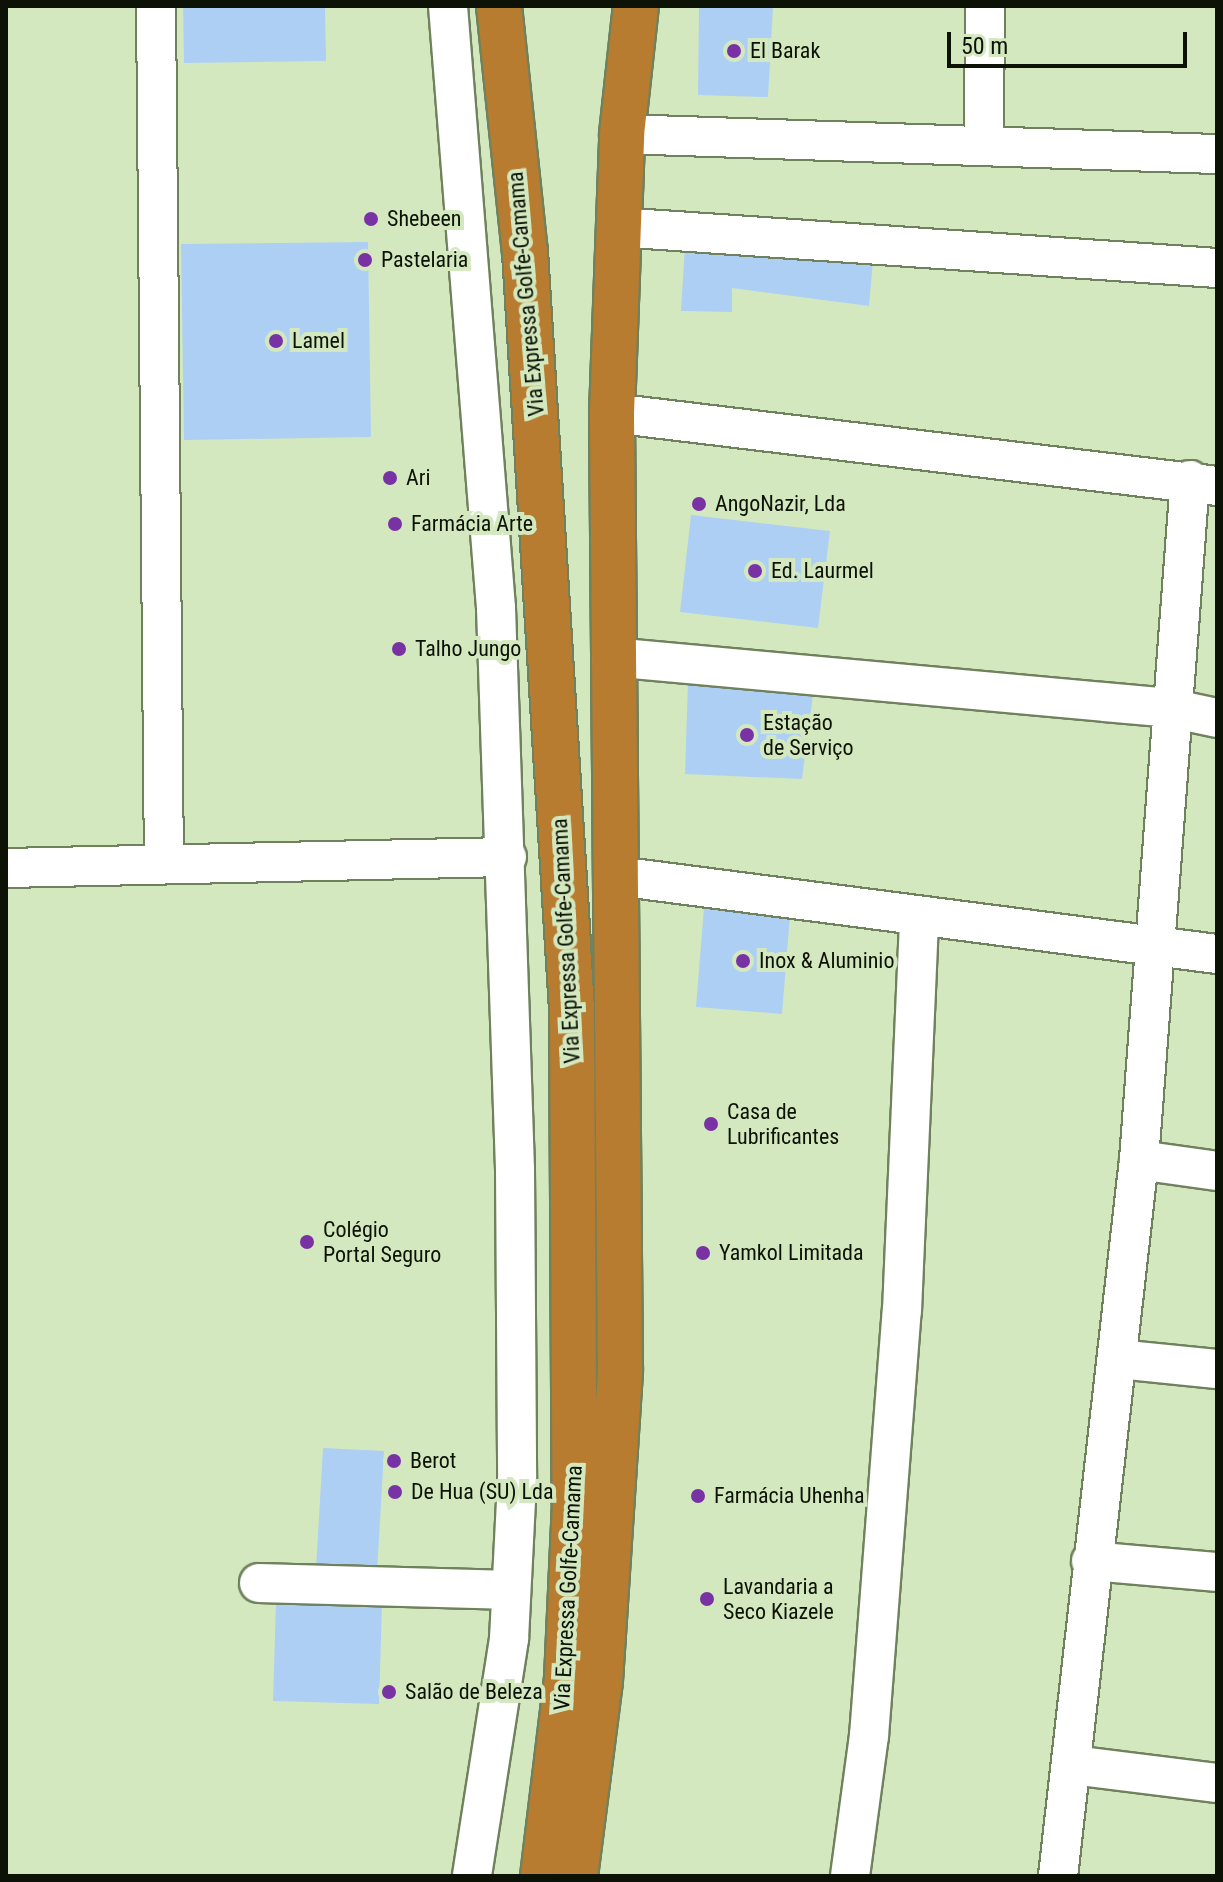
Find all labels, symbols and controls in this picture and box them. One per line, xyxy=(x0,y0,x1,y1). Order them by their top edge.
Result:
scale bar xyxy=(951,16,1191,66)
text: 50 m xyxy=(961,32,1008,60)
place label: El Barak xyxy=(750,38,820,64)
marker: El Barak xyxy=(725,42,743,60)
street label: Via Expressa Golfe-Camama xyxy=(502,170,550,418)
place label: Shebeen xyxy=(387,206,461,232)
marker: Shebeen xyxy=(362,210,380,228)
place label: Pastelaria xyxy=(381,247,468,273)
marker: Pastelaria xyxy=(356,251,374,269)
place label: Lamel xyxy=(292,328,345,354)
marker: Lamel xyxy=(267,332,285,350)
place label: Ari xyxy=(406,465,430,491)
marker: Ari xyxy=(381,469,399,487)
place label: AngoNazir, Lda xyxy=(715,491,846,517)
marker: AngoNazir, Lda xyxy=(690,495,708,513)
place label: Farmácia Arte xyxy=(411,511,533,537)
marker: Farmácia Arte xyxy=(386,515,404,533)
place label: Ed. Laurmel xyxy=(771,558,874,584)
marker: Ed. Laurmel xyxy=(746,562,764,580)
place label: Talho Jungo xyxy=(415,636,521,662)
marker: Talho Jungo xyxy=(390,640,408,658)
place label: Estação de Serviço xyxy=(763,709,854,760)
marker: Estação de Serviço xyxy=(738,726,756,744)
street label: Via Expressa Golfe-Camama xyxy=(546,818,586,1064)
place label: Inox & Aluminio xyxy=(759,948,894,974)
marker: Inox & Aluminio xyxy=(734,952,752,970)
place label: Casa de Lubrificantes xyxy=(727,1098,839,1150)
marker: Casa de Lubrificantes xyxy=(702,1115,720,1133)
place label: Colégio Portal Seguro xyxy=(323,1216,441,1268)
marker: Colégio Portal Seguro xyxy=(298,1233,316,1251)
place label: Yamkol Limitada xyxy=(719,1240,864,1266)
marker: Yamkol Limitada xyxy=(694,1244,712,1262)
place label: Berot xyxy=(410,1448,456,1474)
marker: Berot xyxy=(385,1452,403,1470)
street label: Via Expressa Golfe-Camama xyxy=(548,1465,588,1711)
place label: De Hua (SU) Lda xyxy=(411,1479,553,1505)
marker: De Hua (SU) Lda xyxy=(386,1483,404,1501)
place label: Farmácia Uhenha xyxy=(714,1483,864,1509)
marker: Farmácia Uhenha xyxy=(689,1487,707,1505)
place label: Lavandaria a Seco Kiazele xyxy=(723,1573,834,1624)
marker: Lavandaria a Seco Kiazele xyxy=(698,1590,716,1608)
place label: Salão de Beleza xyxy=(405,1679,543,1705)
marker: Salão de Beleza xyxy=(380,1683,398,1701)

